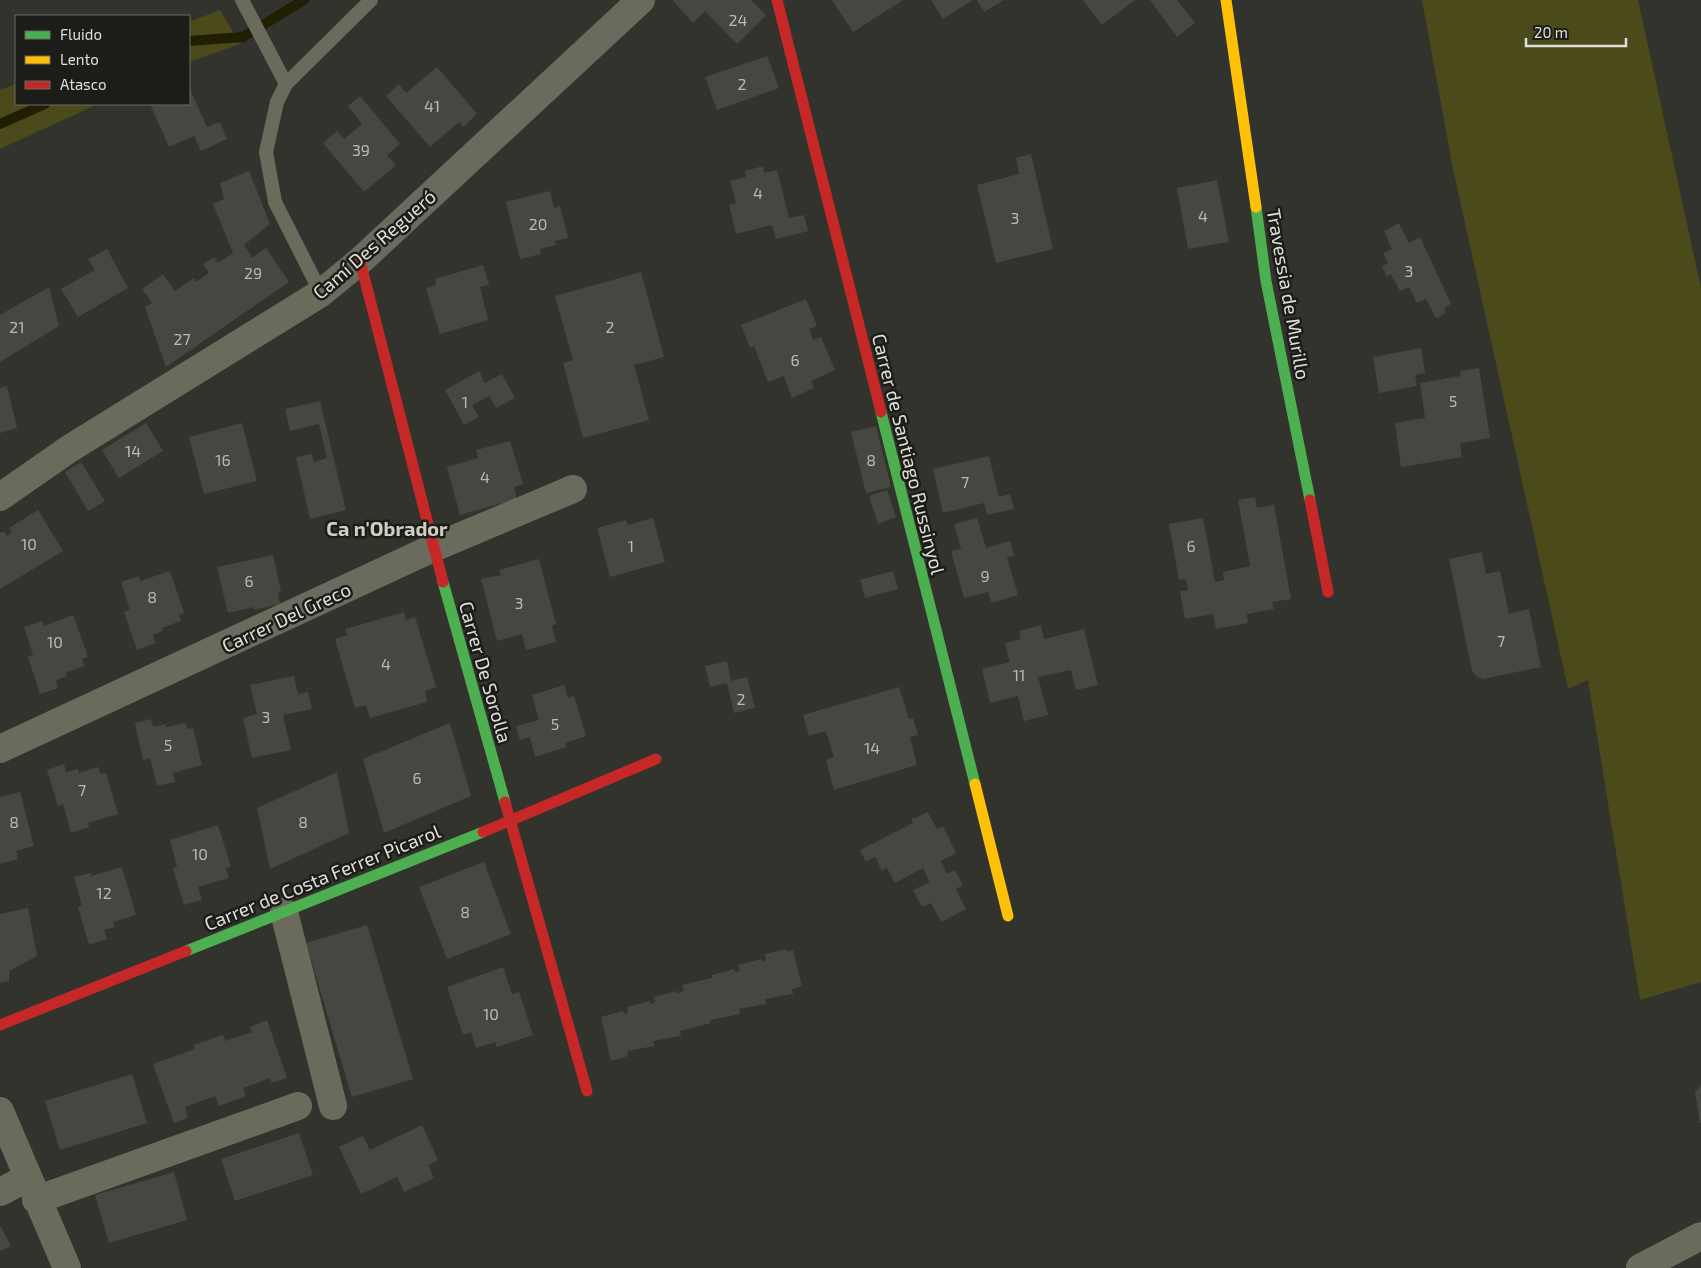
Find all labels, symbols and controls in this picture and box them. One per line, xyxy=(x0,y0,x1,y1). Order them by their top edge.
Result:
house number: 24 xyxy=(729,10,748,29)
legend xyxy=(15,15,190,105)
scale bar xyxy=(1526,15,1626,47)
text: 20 m xyxy=(1534,23,1568,41)
text: Fluido xyxy=(60,25,102,43)
text: Lento xyxy=(60,50,99,68)
house number: 2 xyxy=(738,74,747,93)
text: Atasco xyxy=(60,75,106,93)
house number: 41 xyxy=(424,96,440,115)
house number: 39 xyxy=(352,140,370,159)
house number: 4 xyxy=(753,183,763,202)
street label: Camí Des Regueró xyxy=(308,184,440,304)
house number: 4 xyxy=(1198,206,1208,225)
street label: Travessia de Murillo xyxy=(1263,207,1315,381)
house number: 3 xyxy=(1011,208,1019,227)
house number: 20 xyxy=(529,214,547,233)
house number: 3 xyxy=(1405,261,1413,280)
house number: 29 xyxy=(244,263,262,282)
house number: 21 xyxy=(9,317,25,336)
house number: 2 xyxy=(606,317,615,336)
house number: 27 xyxy=(173,329,191,348)
street label: Carrer de Santiago Russinyol xyxy=(868,331,950,577)
house number: 6 xyxy=(790,350,800,369)
house number: 5 xyxy=(1449,391,1457,410)
house number: 1 xyxy=(462,392,468,411)
house number: 14 xyxy=(125,441,141,460)
house number: 16 xyxy=(215,450,231,469)
house number: 8 xyxy=(866,450,876,469)
house number: 4 xyxy=(480,467,490,486)
house number: 7 xyxy=(961,472,969,491)
district label: Ca n'Obrador xyxy=(326,516,448,540)
house number: 10 xyxy=(21,534,37,553)
house number: 1 xyxy=(628,536,634,555)
house number: 6 xyxy=(1186,536,1196,555)
house number: 9 xyxy=(980,566,990,585)
house number: 6 xyxy=(244,571,254,590)
street label: Carrer Del Greco xyxy=(218,577,354,657)
house number: 8 xyxy=(147,587,157,606)
house number: 3 xyxy=(515,593,523,612)
street label: Carrer De Sorolla xyxy=(455,599,517,745)
house number: 7 xyxy=(1497,631,1505,650)
house number: 10 xyxy=(47,632,63,651)
house number: 4 xyxy=(381,654,391,673)
house number: 11 xyxy=(1013,665,1025,684)
house number: 2 xyxy=(737,689,746,708)
house number: 3 xyxy=(262,707,270,726)
house number: 5 xyxy=(551,714,559,733)
house number: 5 xyxy=(164,735,172,754)
house number: 14 xyxy=(864,738,880,757)
house number: 6 xyxy=(412,768,422,787)
house number: 7 xyxy=(78,780,86,799)
house number: 8 xyxy=(9,812,19,831)
house number: 8 xyxy=(298,812,308,831)
street label: Carrer de Costa Ferrer Picarol xyxy=(201,819,444,935)
house number: 10 xyxy=(192,844,208,863)
house number: 12 xyxy=(96,883,112,902)
house number: 8 xyxy=(460,902,470,921)
house number: 10 xyxy=(483,1004,499,1023)

